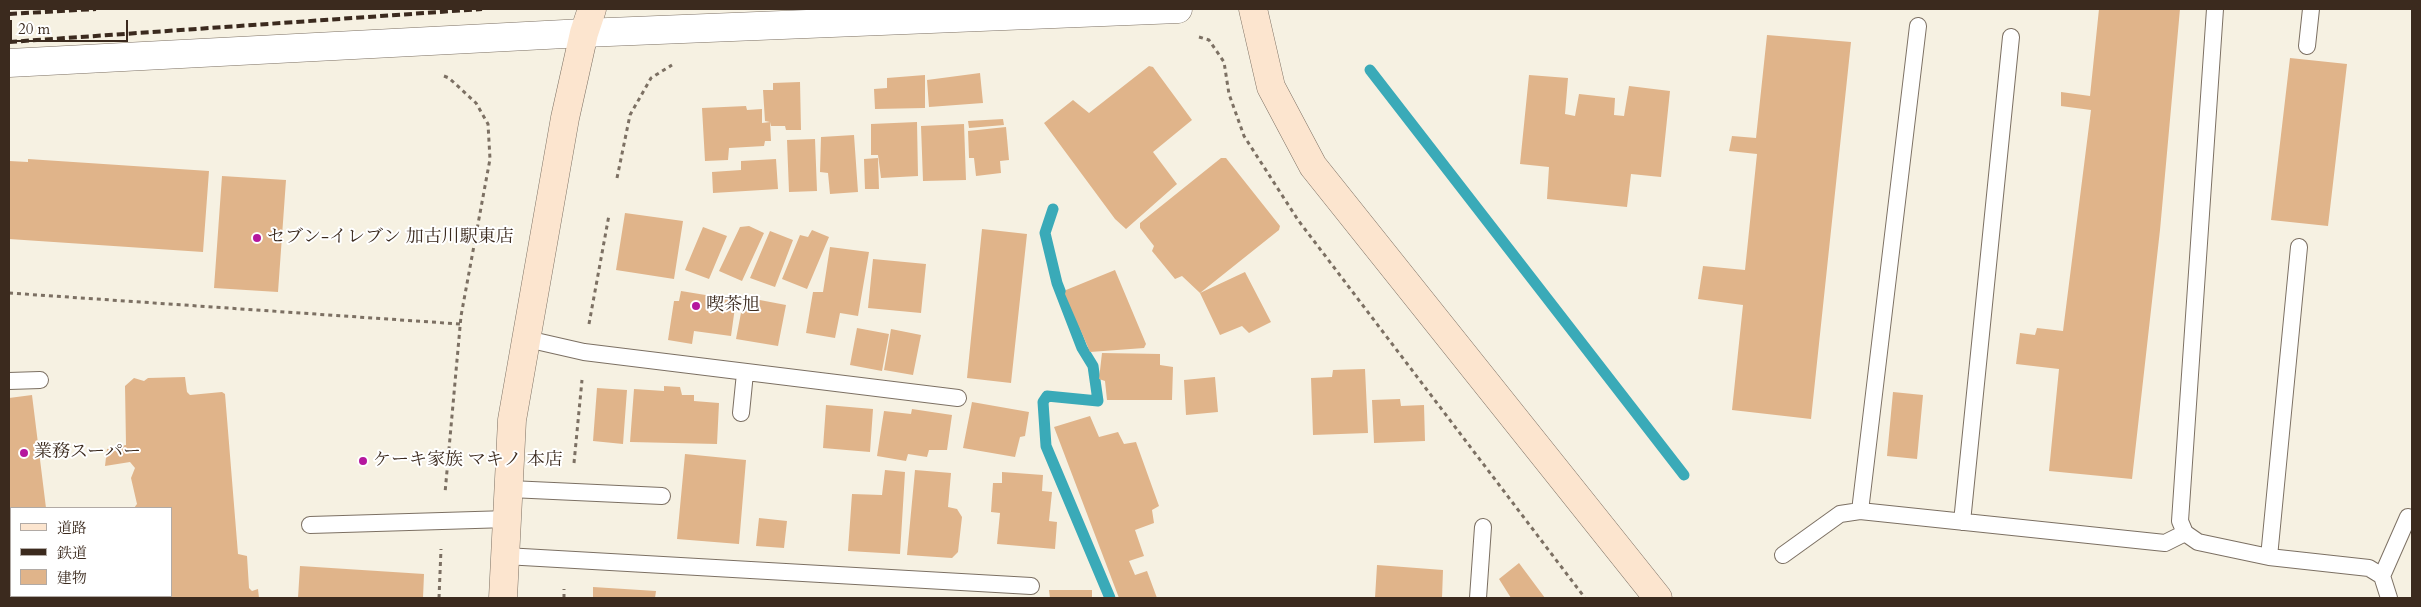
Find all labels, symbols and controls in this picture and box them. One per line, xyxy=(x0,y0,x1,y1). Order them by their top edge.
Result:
scale bar xyxy=(12,10,130,42)
text: 20 m xyxy=(18,19,50,39)
place label: セブン-イレブン 加古川駅東店 xyxy=(267,227,514,249)
marker: セブン-イレブン 加古川駅東店 xyxy=(251,232,263,244)
place label: 喫茶旭 xyxy=(706,295,760,317)
marker: 喫茶旭 xyxy=(690,300,702,312)
place label: 業務スーパー xyxy=(34,442,141,464)
marker: 業務スーパー xyxy=(18,447,30,459)
place label: ケーキ家族 マキノ 本店 xyxy=(373,450,563,472)
marker: ケーキ家族 マキノ 本店 xyxy=(357,455,369,467)
legend xyxy=(10,507,172,597)
text: 道路 xyxy=(57,518,87,538)
text: 鉄道 xyxy=(57,543,87,563)
text: 建物 xyxy=(57,568,87,588)

